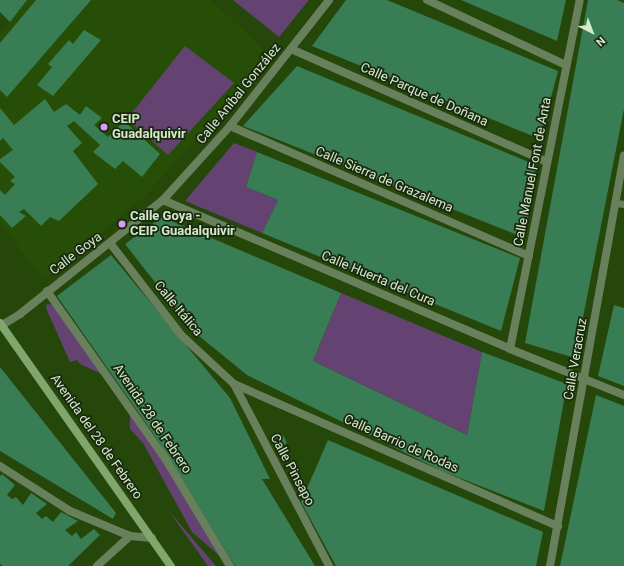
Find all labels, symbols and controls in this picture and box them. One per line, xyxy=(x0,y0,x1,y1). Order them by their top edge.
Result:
north arrow xyxy=(572,12,612,52)
text: N xyxy=(593,34,608,49)
street label: Calle Aníbal González xyxy=(194,40,284,148)
street label: Calle Parque de Doñana xyxy=(358,60,490,130)
street label: Calle Manuel Font de Anta xyxy=(511,96,555,248)
place label: CEIP Guadalquivir xyxy=(112,112,186,143)
marker: CEIP Guadalquivir xyxy=(99,122,109,132)
street label: Calle Sierra de Grazalema xyxy=(313,144,455,216)
place label: Calle Goya - CEIP Guadalquivir xyxy=(130,209,235,240)
marker: Calle Goya - CEIP Guadalquivir xyxy=(117,219,127,229)
street label: Calle Goya xyxy=(47,229,105,279)
street label: Calle Huerta del Cura xyxy=(319,248,437,310)
street label: Calle Itálica xyxy=(150,278,206,340)
street label: Calle Veracruz xyxy=(561,317,591,401)
street label: Avenida 28 de Febrero xyxy=(110,361,194,477)
street label: Avenida del 28 de Febrero xyxy=(47,371,145,503)
street label: Calle Barrio de Rodas xyxy=(341,412,461,476)
street label: Calle Pinsapo xyxy=(267,431,317,509)

